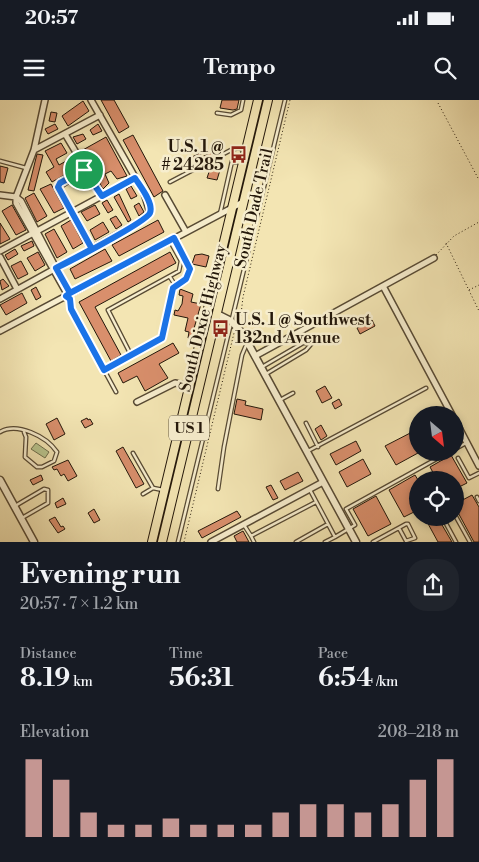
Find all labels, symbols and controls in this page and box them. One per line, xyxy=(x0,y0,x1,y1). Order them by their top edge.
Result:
text: 20:57 xyxy=(25,6,78,30)
icon: menu xyxy=(20,54,48,82)
text: Tempo xyxy=(203,54,276,81)
icon: search xyxy=(431,54,459,82)
place label: U.S. 1 @ # 24285 xyxy=(162,137,224,175)
bus stop icon: U.S. 1 @ # 24285 xyxy=(228,145,248,165)
street label: South Dade Trail xyxy=(230,146,278,270)
pin xyxy=(63,149,105,191)
icon: arrive xyxy=(70,156,98,184)
street label: South Dixie Highway xyxy=(175,242,231,394)
place label: U.S. 1 @ Southwest 132nd Avenue xyxy=(235,310,371,348)
bus stop icon: U.S. 1 @ Southwest 132nd Avenue xyxy=(211,318,231,338)
north arrow xyxy=(409,406,464,461)
map controls xyxy=(409,406,464,526)
road number: US 1 xyxy=(169,416,209,440)
button: locate xyxy=(409,471,464,526)
text: Evening run xyxy=(20,557,181,592)
button: share xyxy=(407,559,459,611)
text: 20:57 · 7 × 1.2 km xyxy=(20,594,138,614)
text: Distance xyxy=(20,645,77,663)
text: Time xyxy=(169,645,203,663)
text: Pace xyxy=(318,645,348,663)
text: 8.19 xyxy=(20,663,70,694)
text: 56:31 xyxy=(169,663,234,694)
text: 6:54 xyxy=(318,663,373,694)
text: km xyxy=(70,673,93,691)
text: /km xyxy=(373,673,398,691)
text: Elevation xyxy=(20,722,89,742)
text: 208–218 m xyxy=(378,722,459,742)

